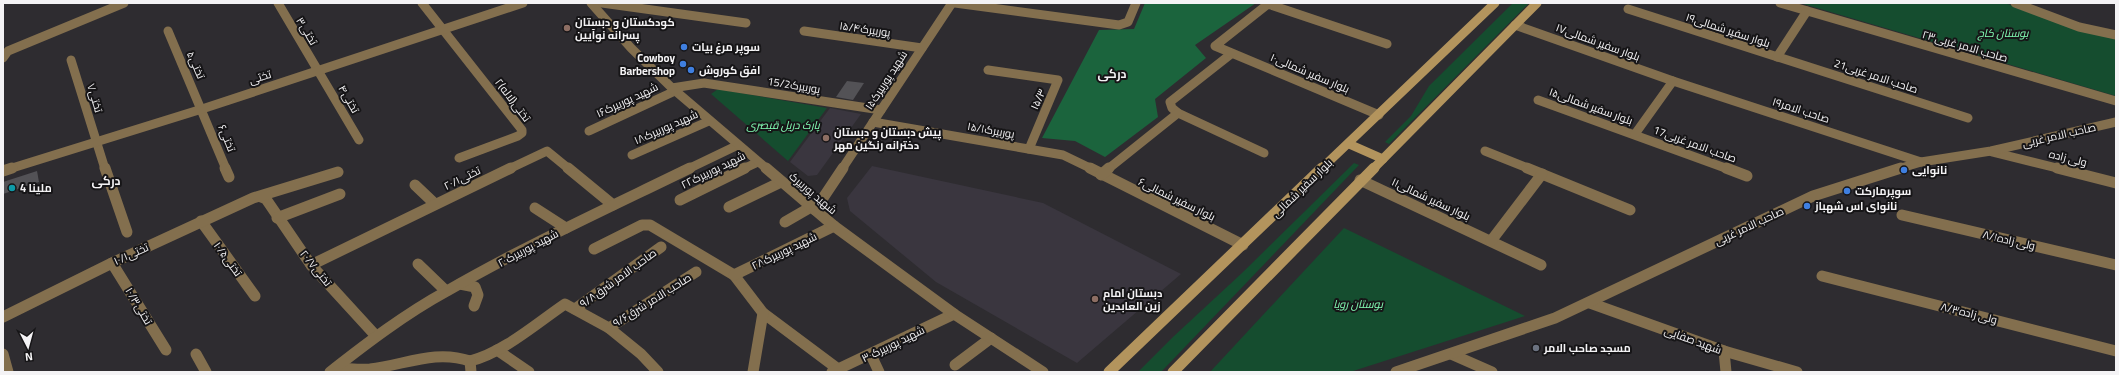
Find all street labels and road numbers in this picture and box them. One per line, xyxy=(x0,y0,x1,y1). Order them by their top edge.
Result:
street label: بلوار سفیر شمالی۱۹ xyxy=(1683,7,1773,53)
street label: تختی۳ xyxy=(291,13,323,49)
street label: پوربیرک۱۵/۴ xyxy=(838,16,892,42)
street label: بلوار سفیر شمالی۱۷ xyxy=(1553,17,1643,67)
street label: صاحب الامر غربی۲۳ xyxy=(1920,24,2010,68)
street label: شهید پوربیرک۱۵ xyxy=(859,46,913,114)
street label: بلوار سفیر شمالی۱۰ xyxy=(1267,47,1353,99)
street label: تختی۵ xyxy=(181,48,211,82)
street label: 21صاحب الامر غربی xyxy=(1831,53,1921,99)
street label: تختی xyxy=(246,64,274,90)
street label: پوربیرک15/2 xyxy=(766,71,822,99)
street label: ۲تختی(لاله) xyxy=(490,74,536,126)
street label: شهید پوربیرک۱۶ xyxy=(592,77,662,123)
street label: تختی۷ xyxy=(81,81,109,115)
street label: تختی۴ xyxy=(333,81,365,117)
street label: بلوار سفیر شمالی۱۵ xyxy=(1546,82,1636,130)
street label: ۱۵/۳ xyxy=(1025,85,1051,113)
street label: صاحب الامر۱۹ xyxy=(1770,91,1832,129)
street label: شهید پوربیرک۱۸ xyxy=(631,104,701,150)
street label: پوربیرک۱۵/۱ xyxy=(966,116,1016,144)
street label: صاحب الامر غربی xyxy=(2020,117,2098,153)
street label: صاحب الامر غربی17 xyxy=(1651,120,1739,168)
street label: تختی۶ xyxy=(213,121,242,155)
street label: ولی زاده xyxy=(2047,144,2089,172)
street label: شهید پوربیرک۲۲ xyxy=(677,146,749,194)
street label: بلوار سفیر شمالی xyxy=(1267,153,1337,222)
street label: تختی۲۰/۱ xyxy=(440,160,484,196)
street label: شهید پوربیرک xyxy=(784,167,842,219)
street label: بلوار سفیر شمالی۶ xyxy=(1135,172,1219,226)
street label: بلوار سفیر شمالی۱۱ xyxy=(1388,172,1474,226)
street label: صاحب الامر غربی xyxy=(1711,201,1787,251)
street label: شهید پوربیرک۲۰ xyxy=(494,224,562,272)
street label: ولی زاده۸/۱ xyxy=(1981,224,2037,256)
street label: شهید پوربیرک۲۸ xyxy=(748,226,820,276)
street label: تختی۱۰/۱ xyxy=(110,237,152,271)
street label: تختی۱۰/۵ xyxy=(208,237,248,281)
street label: صاحب الامر شرق۹/۸ xyxy=(575,243,661,313)
street label: تختی۲۰/۷ xyxy=(295,245,337,291)
street label: صاحب الامر شرق۹/۶ xyxy=(609,268,695,332)
street label: تختی۱۰/۳ xyxy=(120,283,158,329)
street label: ولی زاده۸/۳ xyxy=(1939,296,1999,330)
street label: شهید پوربیرک۳۰ xyxy=(858,320,928,368)
street label: شهید صفایی xyxy=(1661,320,1725,360)

